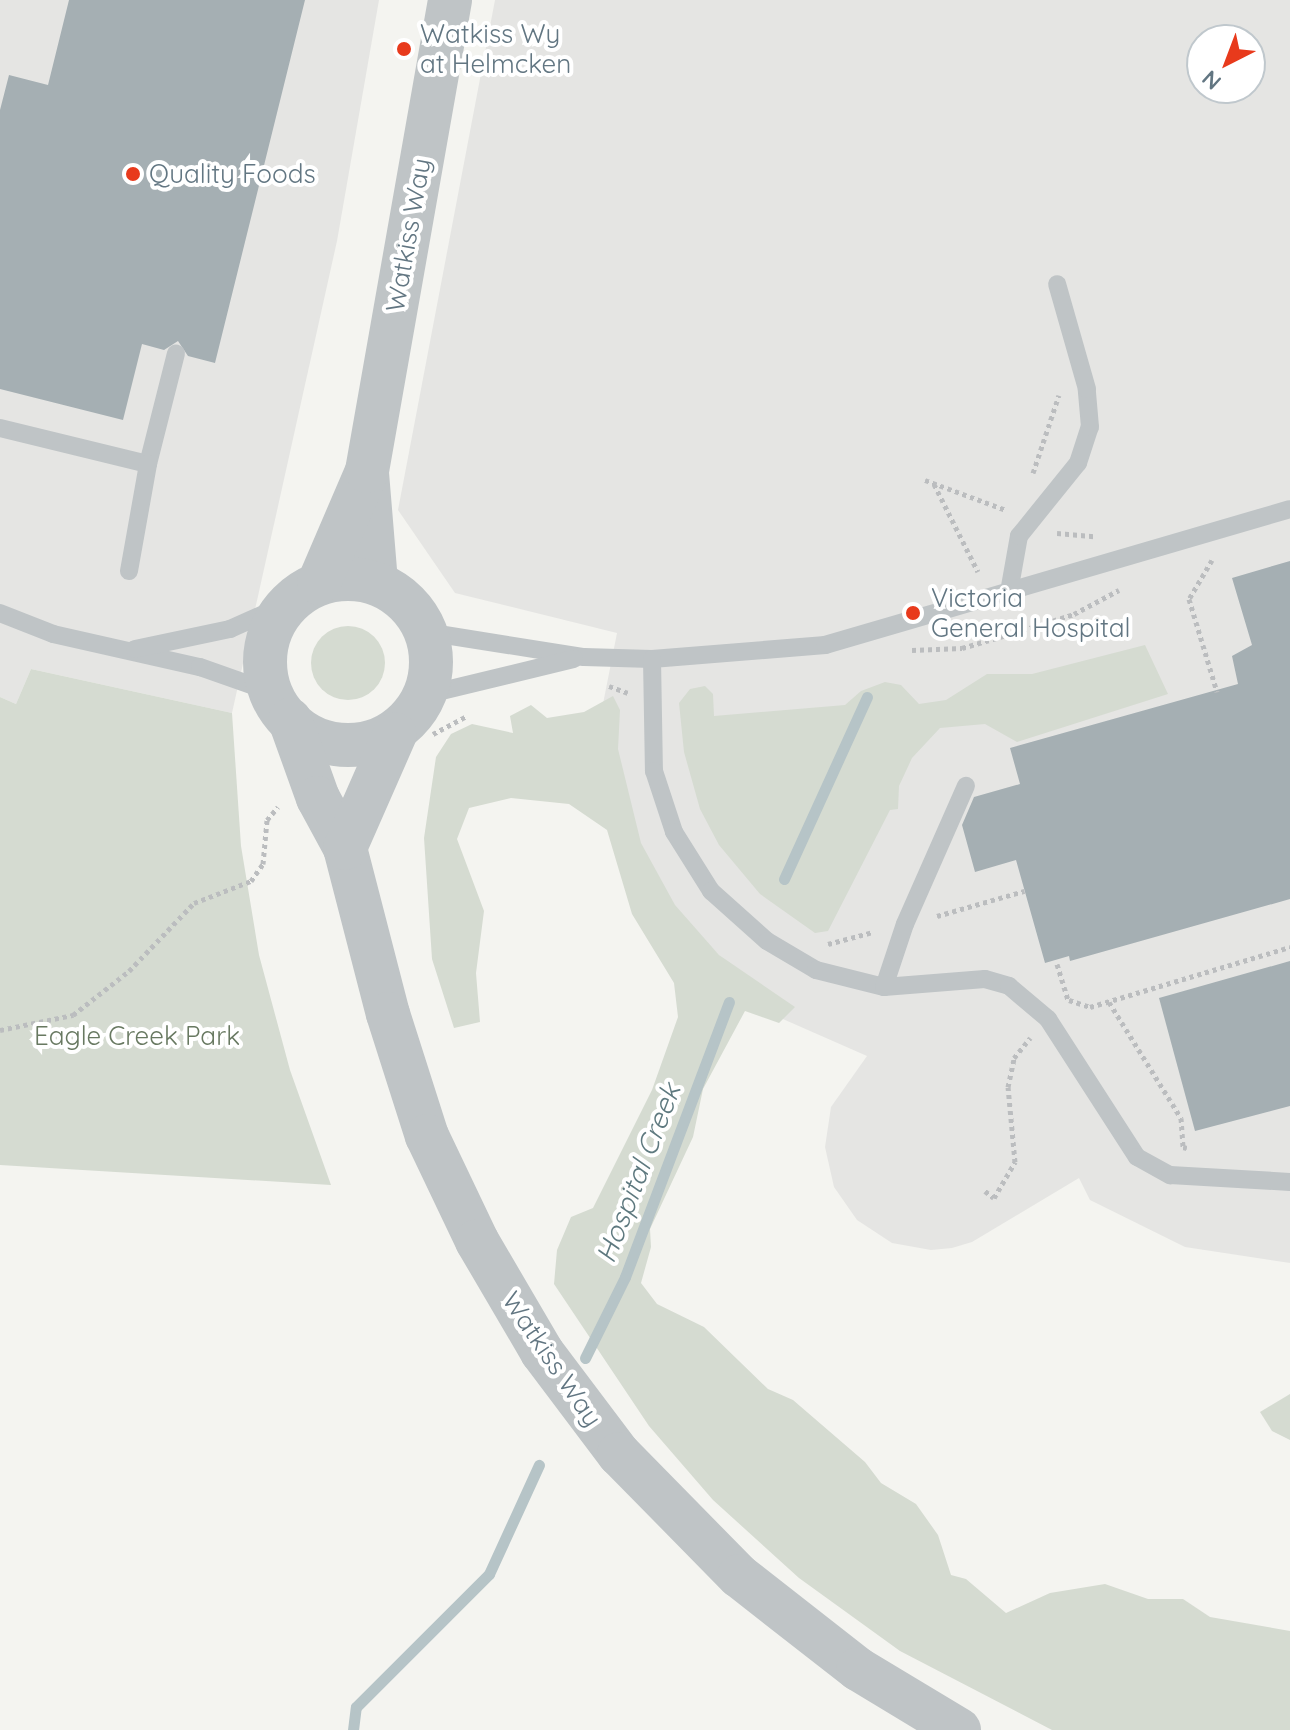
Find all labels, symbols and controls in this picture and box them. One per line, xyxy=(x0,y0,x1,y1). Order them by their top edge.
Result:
place label: Watkiss Wy at Helmcken xyxy=(420,18,571,80)
north arrow xyxy=(1186,24,1266,104)
marker: Watkiss Wy at Helmcken xyxy=(395,40,413,58)
text: N xyxy=(1196,65,1227,96)
street label: Watkiss Way xyxy=(379,156,437,314)
place label: Quality Foods xyxy=(149,158,316,190)
marker: Quality Foods xyxy=(124,165,142,183)
place label: Victoria General Hospital xyxy=(931,582,1130,644)
marker: Victoria General Hospital xyxy=(902,602,924,624)
park label: Eagle Creek Park xyxy=(34,1020,240,1052)
water label: Hospital Creek xyxy=(588,1079,688,1267)
street label: Watkiss Way xyxy=(496,1286,608,1432)

